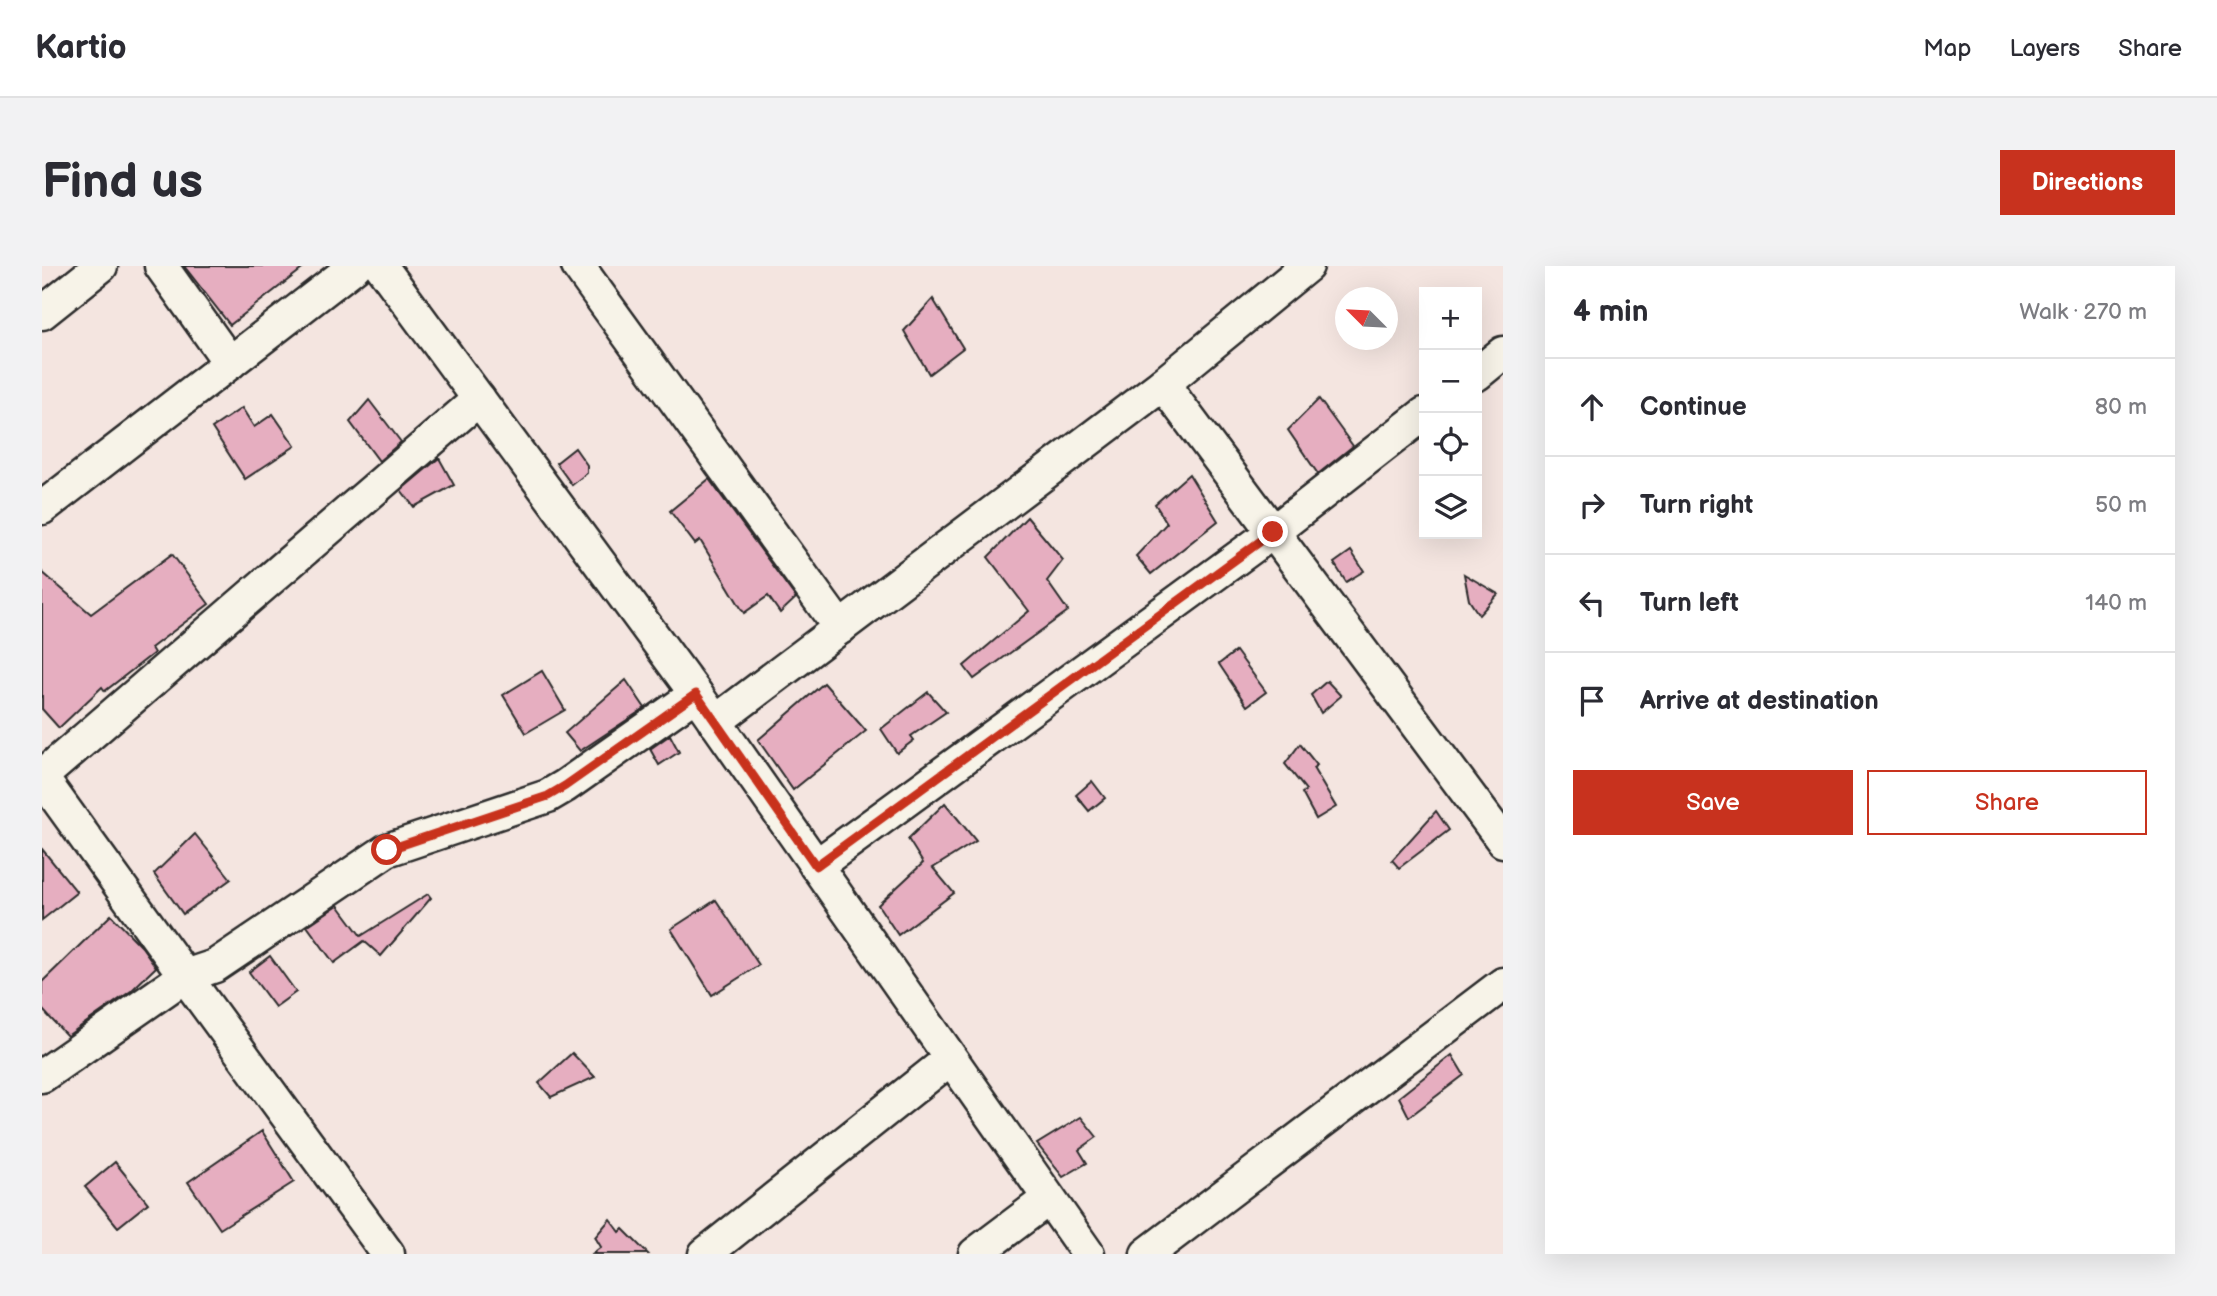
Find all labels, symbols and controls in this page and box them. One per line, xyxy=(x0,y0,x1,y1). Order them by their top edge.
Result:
text: Kartio xyxy=(35,28,127,68)
text: Map xyxy=(1923,34,1971,63)
text: Layers xyxy=(2009,34,2080,63)
text: Share xyxy=(2118,34,2182,63)
button: Directions xyxy=(2000,150,2175,215)
text: Find us xyxy=(42,153,203,212)
north arrow xyxy=(1335,287,1398,350)
map controls xyxy=(1419,287,1482,539)
button: + xyxy=(1419,287,1482,350)
text: 4 min xyxy=(1573,294,1648,330)
text: Walk · 270 m xyxy=(2019,298,2147,326)
button: − xyxy=(1419,350,1482,413)
icon: ahead xyxy=(1573,388,1611,426)
text: Continue xyxy=(1640,392,1747,423)
text: 80 m xyxy=(2095,393,2147,421)
button: locate xyxy=(1419,413,1482,476)
button: layers xyxy=(1419,476,1482,539)
icon: right xyxy=(1573,486,1611,524)
text: Turn right xyxy=(1640,490,1753,521)
text: 50 m xyxy=(2095,491,2147,519)
route end xyxy=(1257,516,1288,547)
icon: left xyxy=(1573,584,1611,622)
text: Turn left xyxy=(1640,588,1739,619)
text: 140 m xyxy=(2085,589,2147,617)
icon: arrive xyxy=(1573,682,1611,720)
text: Arrive at destination xyxy=(1640,686,1879,717)
button: Save xyxy=(1573,770,1853,835)
button: Share xyxy=(1867,770,2147,835)
route start xyxy=(371,834,402,865)

